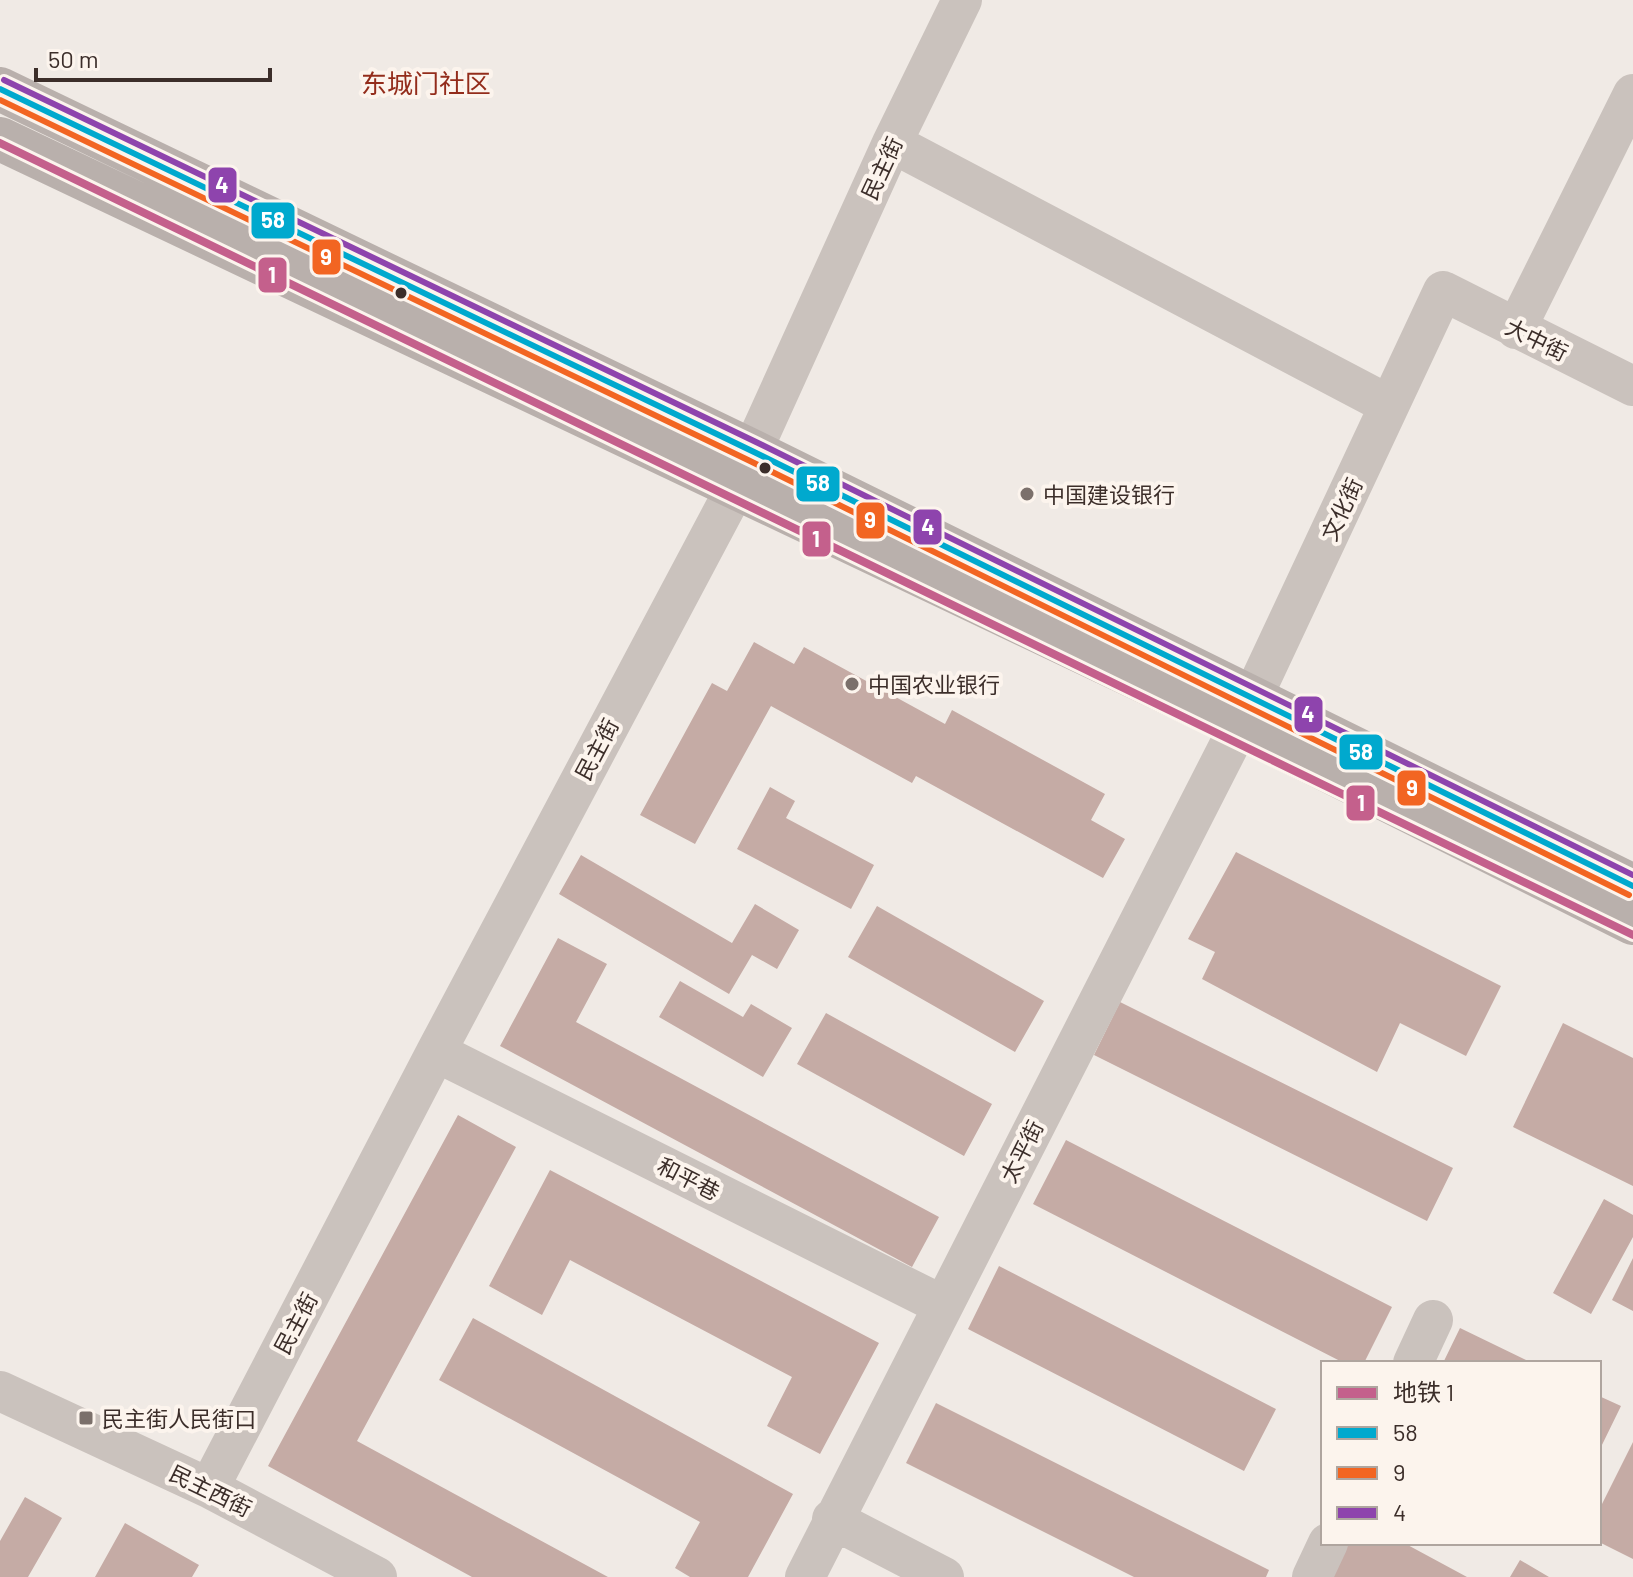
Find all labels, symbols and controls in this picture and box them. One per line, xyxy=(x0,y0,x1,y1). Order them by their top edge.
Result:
scale bar xyxy=(36,32,270,82)
text: 50 m xyxy=(48,44,99,73)
district label: 东城门社区 xyxy=(361,67,491,98)
street label: 民主街 xyxy=(855,133,907,203)
line badge: 4 xyxy=(207,166,238,204)
text: 4 xyxy=(215,171,229,197)
line badge: 58 xyxy=(250,201,296,240)
text: 58 xyxy=(261,206,285,232)
line badge: 9 xyxy=(311,238,342,276)
text: 9 xyxy=(320,243,332,269)
line badge: 1 xyxy=(257,256,288,294)
text: 1 xyxy=(268,261,276,287)
unlabelled marker xyxy=(393,285,409,301)
street label: 大中街 xyxy=(1502,313,1572,365)
unlabelled marker xyxy=(757,460,773,476)
line badge: 58 xyxy=(795,465,841,503)
text: 58 xyxy=(806,469,830,495)
street label: 文化街 xyxy=(1315,474,1367,544)
place label: 中国建设银行 xyxy=(1043,481,1175,507)
marker: 中国建设银行 xyxy=(1018,485,1036,503)
line badge: 9 xyxy=(855,501,886,540)
text: 9 xyxy=(864,506,876,532)
line badge: 4 xyxy=(912,508,943,546)
text: 4 xyxy=(921,513,935,539)
line badge: 1 xyxy=(801,520,832,558)
text: 1 xyxy=(812,525,820,551)
place label: 中国农业银行 xyxy=(868,671,1000,697)
marker: 中国农业银行 xyxy=(843,675,861,693)
line badge: 4 xyxy=(1293,695,1324,734)
text: 4 xyxy=(1301,700,1315,726)
street label: 民主街 xyxy=(569,714,623,784)
line badge: 58 xyxy=(1338,733,1384,771)
text: 58 xyxy=(1349,738,1373,764)
line badge: 9 xyxy=(1396,769,1427,807)
text: 9 xyxy=(1406,774,1418,800)
line badge: 1 xyxy=(1345,784,1376,822)
text: 1 xyxy=(1357,789,1365,815)
street label: 太平街 xyxy=(994,1116,1048,1186)
street label: 和平巷 xyxy=(654,1151,724,1205)
street label: 民主街 xyxy=(268,1288,322,1358)
legend xyxy=(1321,1361,1601,1545)
text: 地铁 1 xyxy=(1393,1377,1454,1406)
place label: 民主街人民街口 xyxy=(102,1405,256,1431)
marker: 民主街人民街口 xyxy=(77,1409,95,1427)
text: 58 xyxy=(1393,1417,1418,1446)
text: 9 xyxy=(1393,1457,1406,1486)
street label: 民主西街 xyxy=(166,1459,256,1521)
text: 4 xyxy=(1393,1497,1406,1526)

